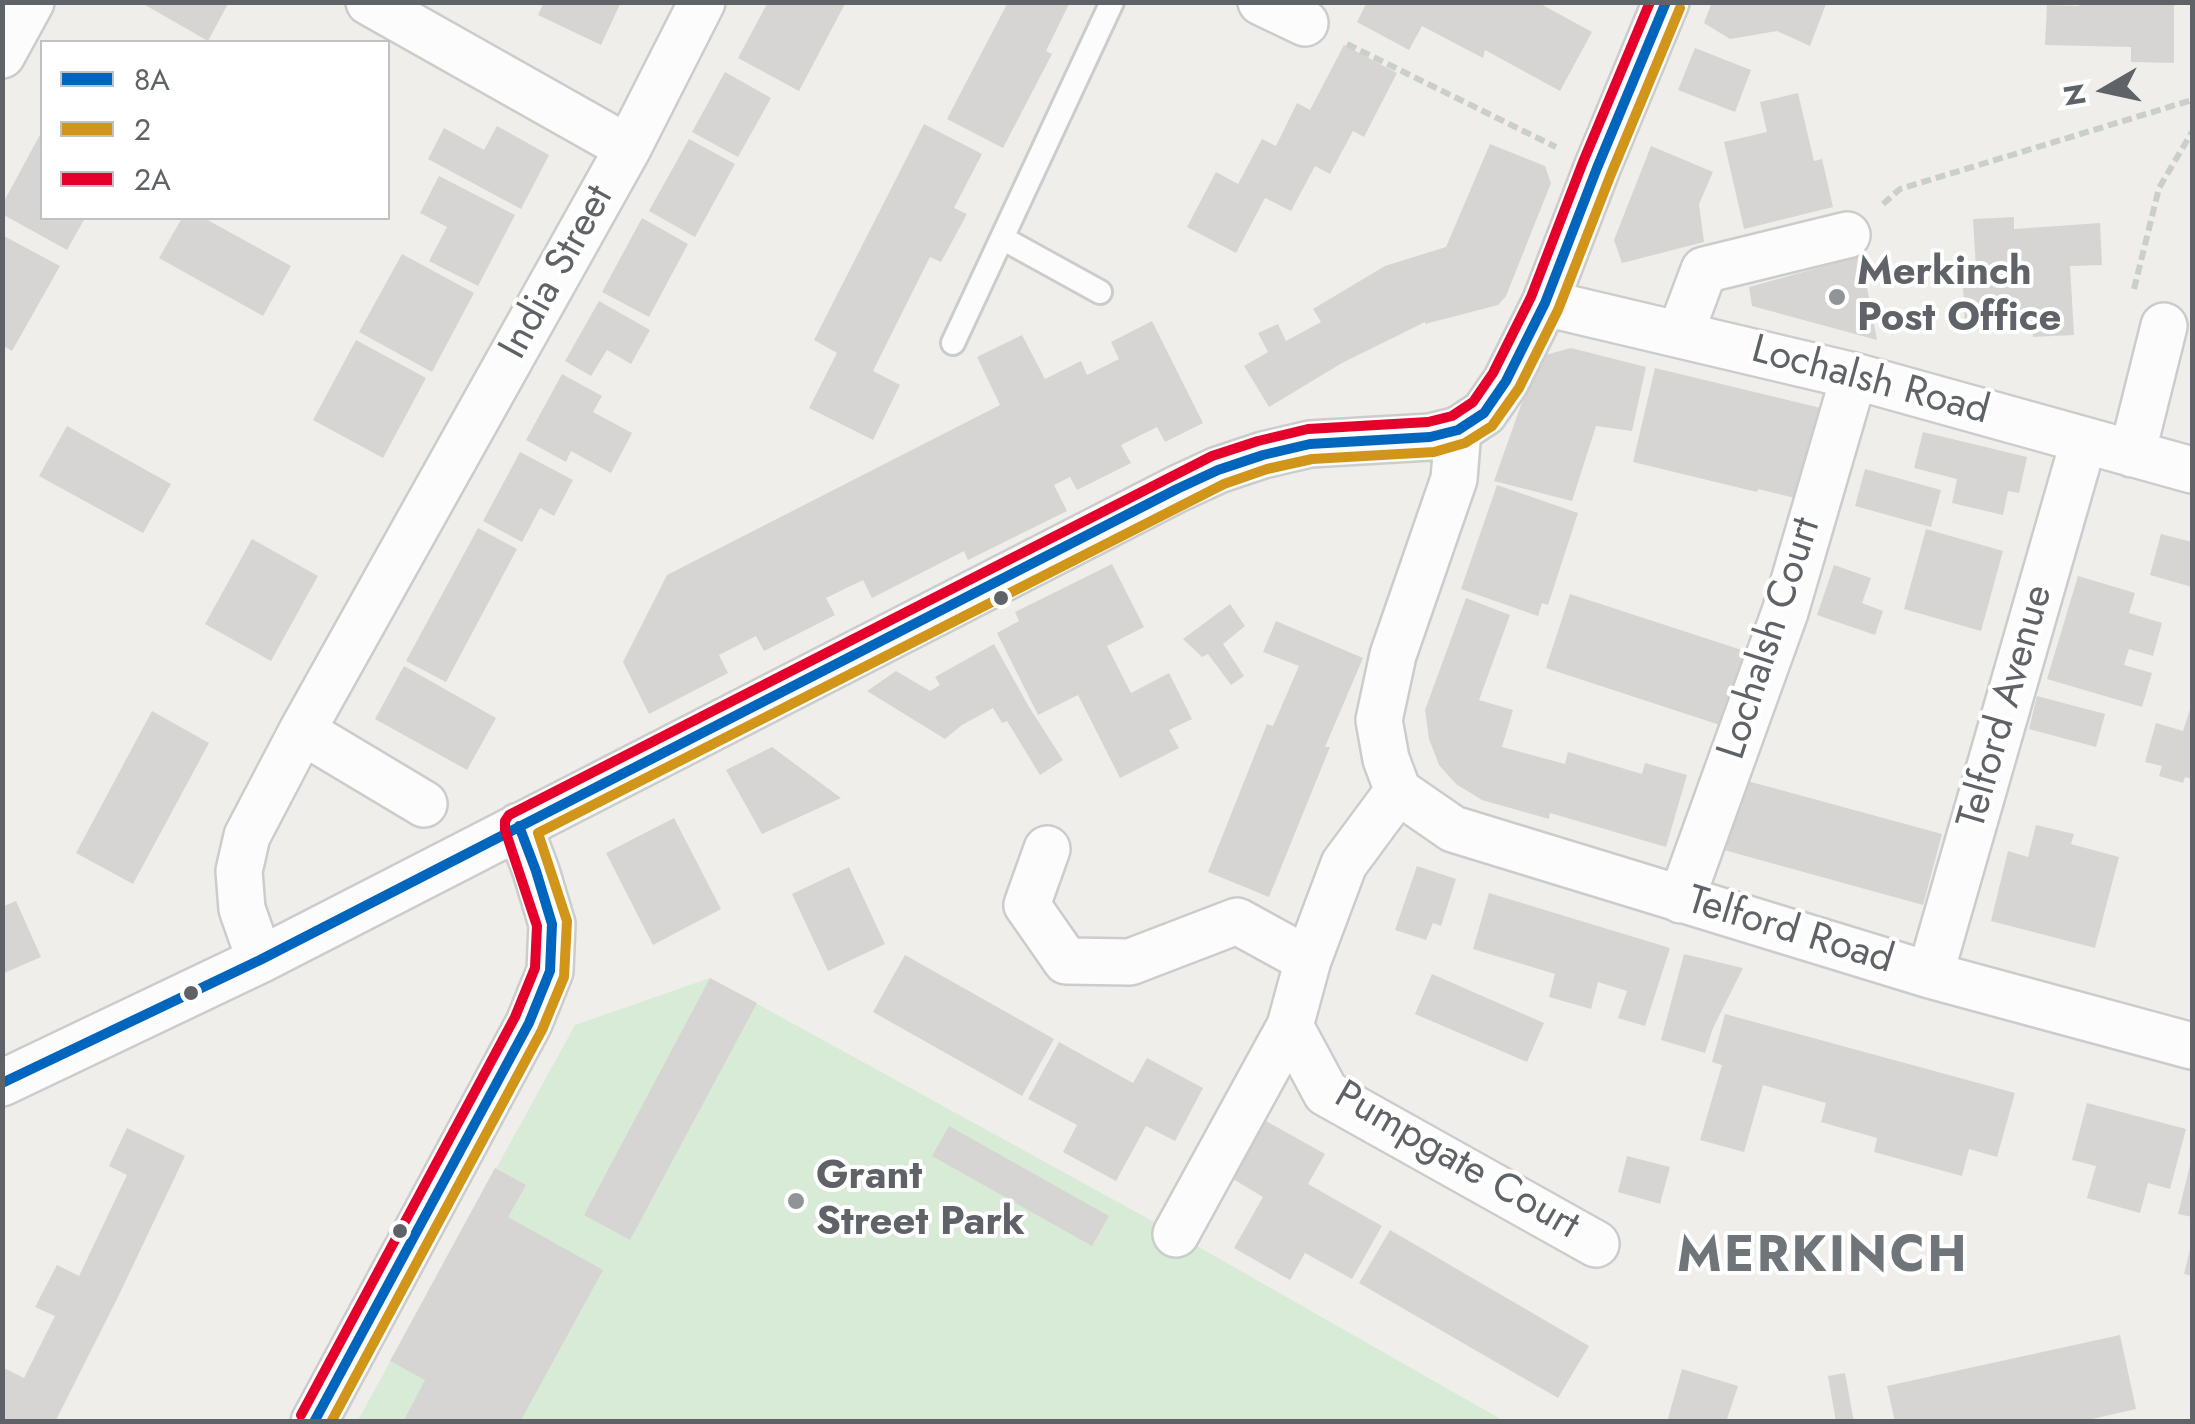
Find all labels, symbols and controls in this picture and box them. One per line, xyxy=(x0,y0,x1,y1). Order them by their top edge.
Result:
legend xyxy=(40,40,390,220)
north arrow xyxy=(2055,40,2155,140)
text: 8A xyxy=(134,58,170,101)
text: N xyxy=(2053,81,2097,109)
text: 2 xyxy=(134,108,151,151)
text: 2A xyxy=(134,158,171,201)
street label: India Street xyxy=(491,178,625,368)
place label: Merkinch Post Office xyxy=(1857,250,2061,344)
marker: Merkinch Post Office xyxy=(1826,286,1848,308)
street label: Lochalsh Road xyxy=(1746,327,1994,437)
street label: Lochalsh Court xyxy=(1709,512,1833,766)
street label: Telford Avenue xyxy=(1949,580,2065,834)
unlabelled marker xyxy=(991,588,1011,608)
street label: Telford Road xyxy=(1681,878,1899,986)
unlabelled marker xyxy=(181,983,201,1003)
street label: Pumpgate Court xyxy=(1325,1073,1587,1251)
place label: Grant Street Park xyxy=(816,1154,1025,1248)
marker: Grant Street Park xyxy=(785,1190,807,1212)
unlabelled marker xyxy=(390,1221,410,1241)
district label: MERKINCH xyxy=(1677,1229,1969,1289)

